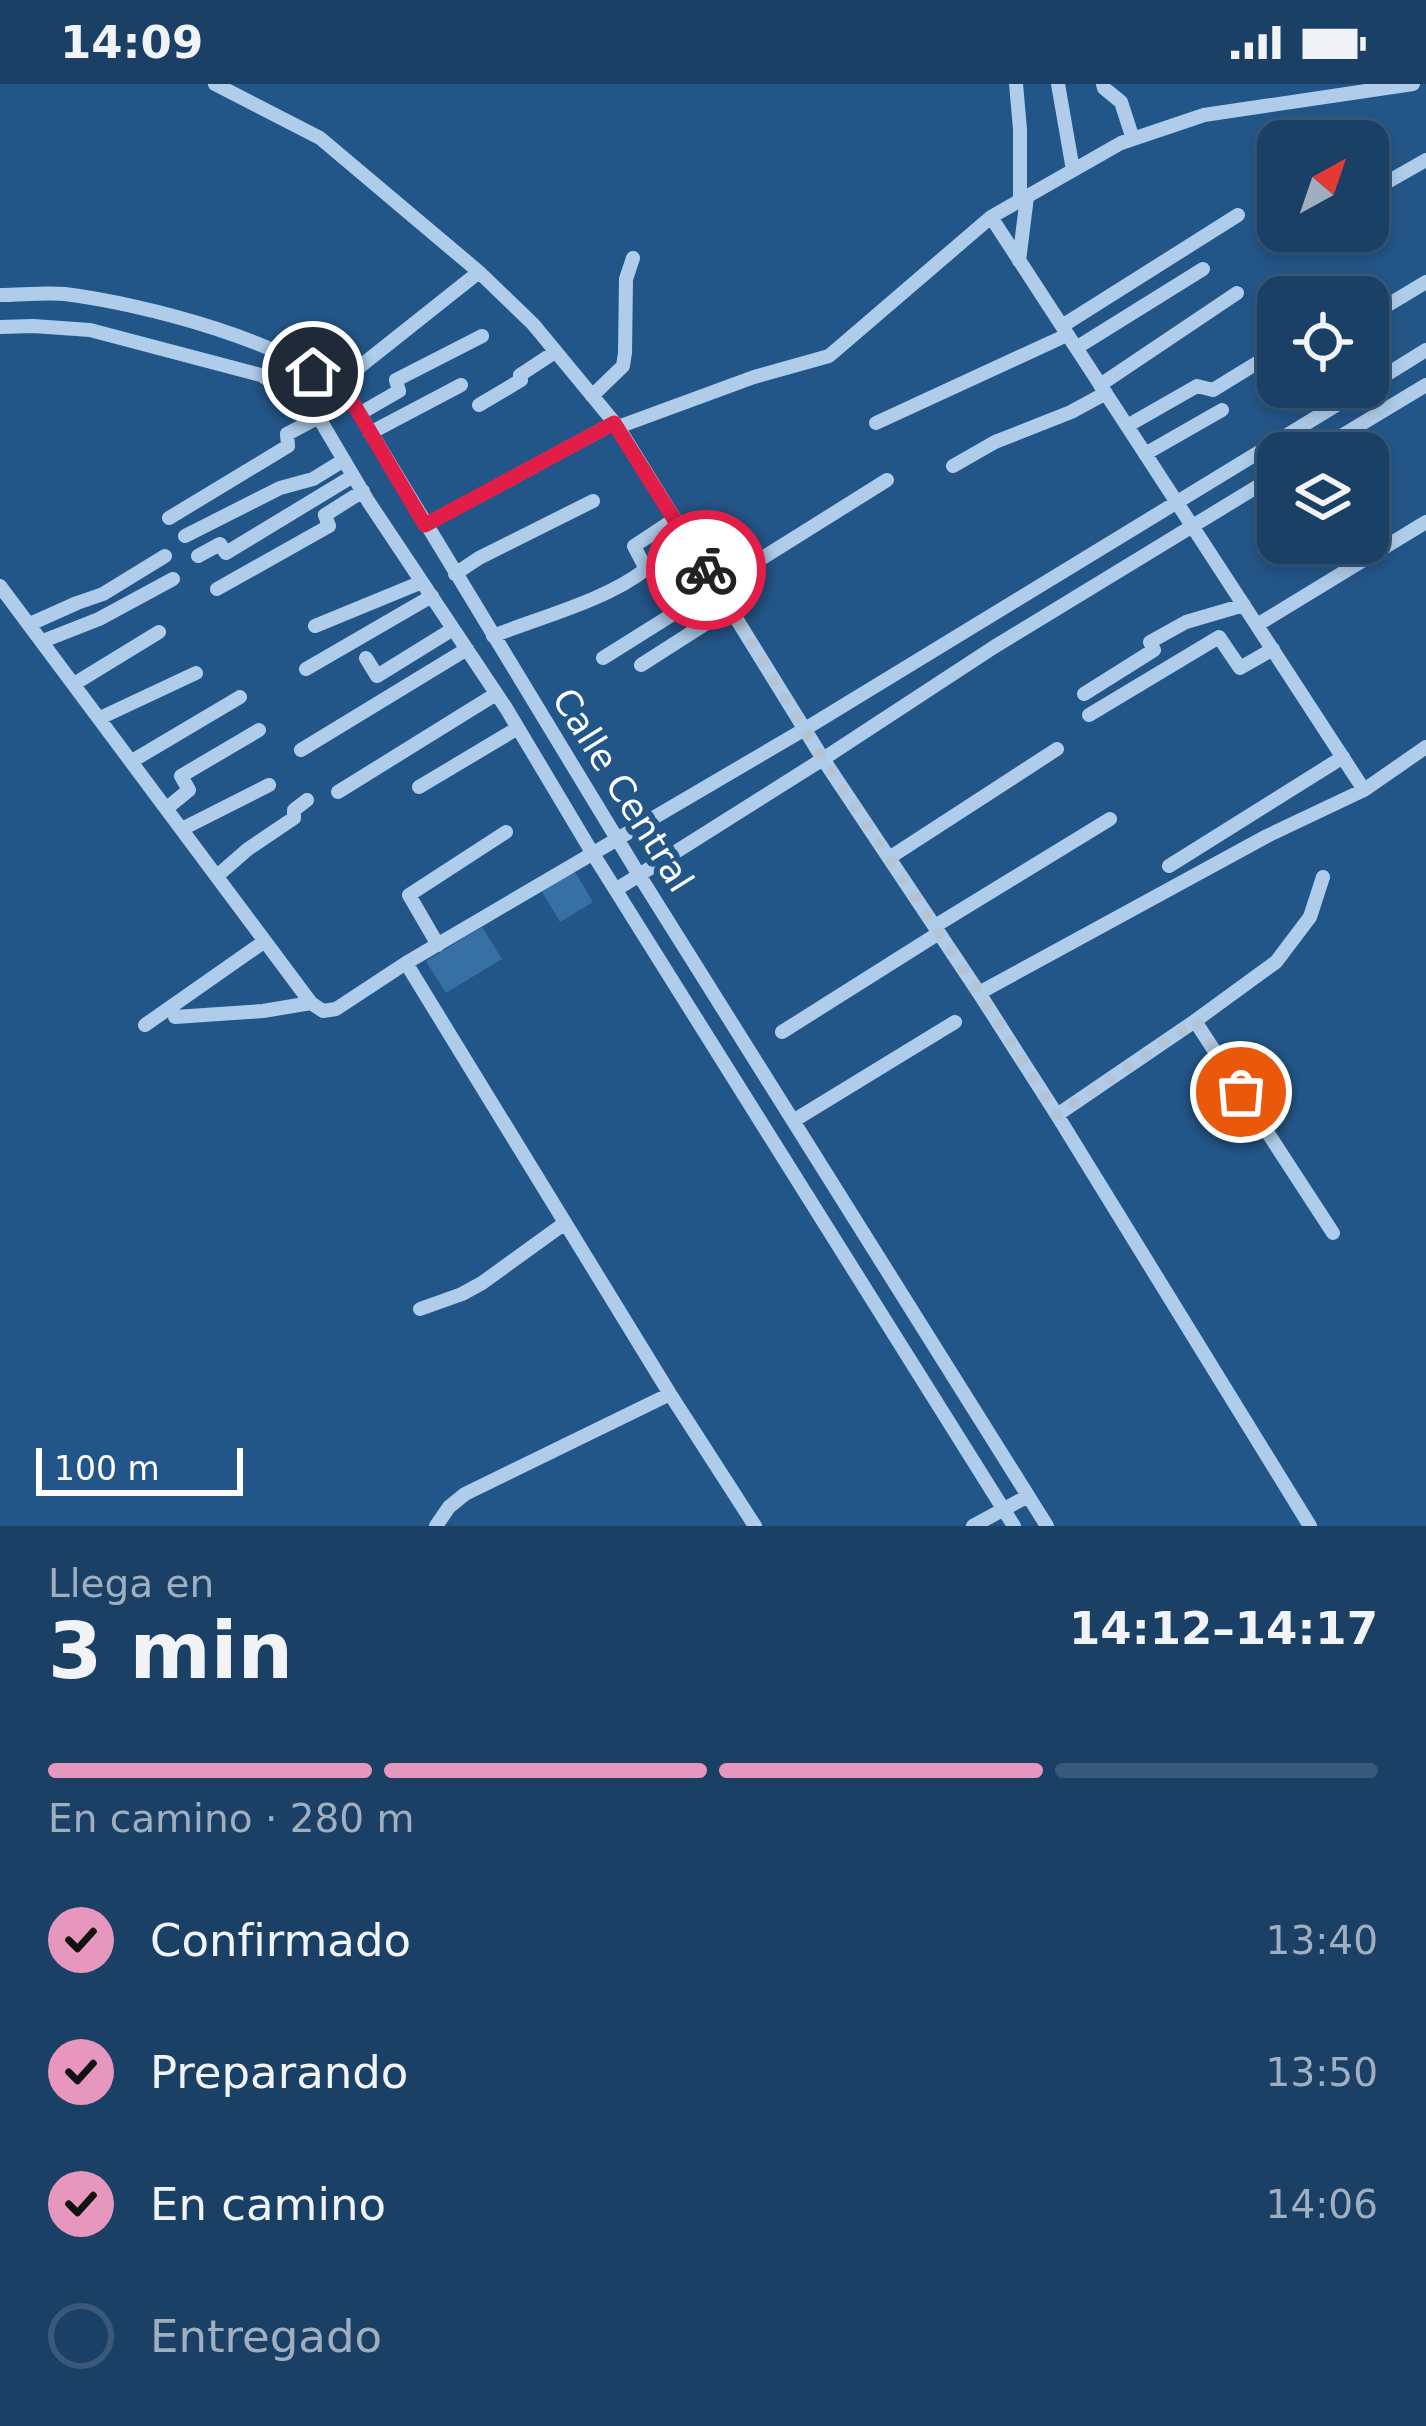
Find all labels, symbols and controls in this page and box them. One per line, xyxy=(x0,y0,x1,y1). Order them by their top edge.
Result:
text: 14:09 xyxy=(60,16,203,69)
north arrow xyxy=(1257,120,1389,252)
map controls xyxy=(1257,120,1389,564)
button: locate xyxy=(1257,276,1389,408)
pin xyxy=(262,321,364,423)
icon: home xyxy=(280,339,346,405)
button: layers xyxy=(1257,432,1389,564)
courier xyxy=(646,510,766,630)
icon: bike xyxy=(673,537,739,603)
street label: Calle Central xyxy=(544,681,702,899)
pin xyxy=(1190,1041,1292,1143)
icon: bag xyxy=(1208,1059,1274,1125)
scale bar xyxy=(36,1442,243,1495)
text: 100 m xyxy=(54,1449,160,1488)
text: Llega en xyxy=(48,1561,214,1606)
text: 14:12–14:17 xyxy=(1069,1602,1378,1655)
text: 3 min xyxy=(48,1606,293,1696)
text: En camino · 280 m xyxy=(48,1796,415,1841)
icon: check xyxy=(48,1907,114,1973)
text: Confirmado xyxy=(150,1914,411,1967)
text: 13:40 xyxy=(1266,1918,1378,1963)
icon: check xyxy=(48,2039,114,2105)
text: Preparando xyxy=(150,2046,408,2099)
text: 13:50 xyxy=(1266,2050,1378,2095)
icon: check xyxy=(48,2171,114,2237)
text: En camino xyxy=(150,2178,386,2231)
text: 14:06 xyxy=(1266,2182,1378,2227)
text: Entregado xyxy=(150,2310,382,2363)

